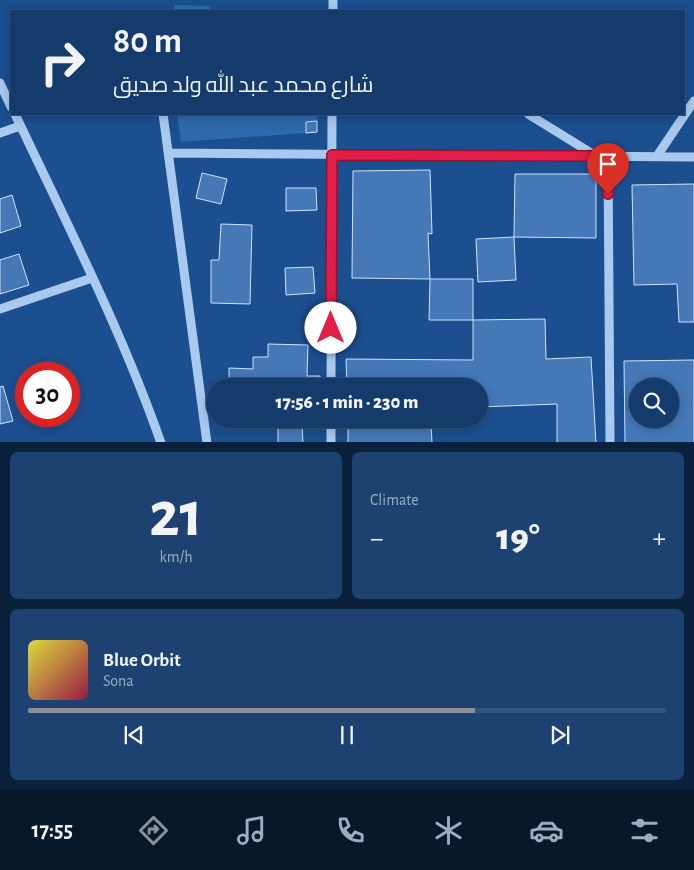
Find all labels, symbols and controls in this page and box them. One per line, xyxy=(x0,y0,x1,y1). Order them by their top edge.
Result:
text: 80 m xyxy=(113,24,182,59)
icon: right xyxy=(30,30,95,95)
text: شارع محمد عبد الله ولد صديق xyxy=(113,74,373,96)
pin xyxy=(587,143,629,194)
icon: arrive xyxy=(594,150,622,178)
position arrow xyxy=(304,301,356,353)
speed limit sign: 30 xyxy=(15,362,80,427)
map controls xyxy=(629,378,679,428)
button: search xyxy=(629,378,679,428)
text: 17:56 · 1 min · 230 m xyxy=(276,393,418,412)
text: 21 xyxy=(149,483,203,548)
text: Climate xyxy=(370,492,419,508)
text: 19° xyxy=(496,519,540,557)
text: − xyxy=(370,525,383,553)
text: + xyxy=(653,525,666,553)
text: km/h xyxy=(159,549,193,565)
text: Blue Orbit xyxy=(103,651,181,670)
text: Sona xyxy=(103,673,134,689)
icon: previous xyxy=(120,721,148,749)
icon: pause xyxy=(333,721,361,749)
icon: next xyxy=(546,721,574,749)
icon: directions xyxy=(136,813,171,848)
icon: music xyxy=(234,813,269,848)
icon: phone xyxy=(333,813,368,848)
icon: climate xyxy=(431,813,466,848)
icon: car xyxy=(529,813,564,848)
icon: filters xyxy=(627,813,662,848)
text: 17:55 xyxy=(32,819,73,841)

